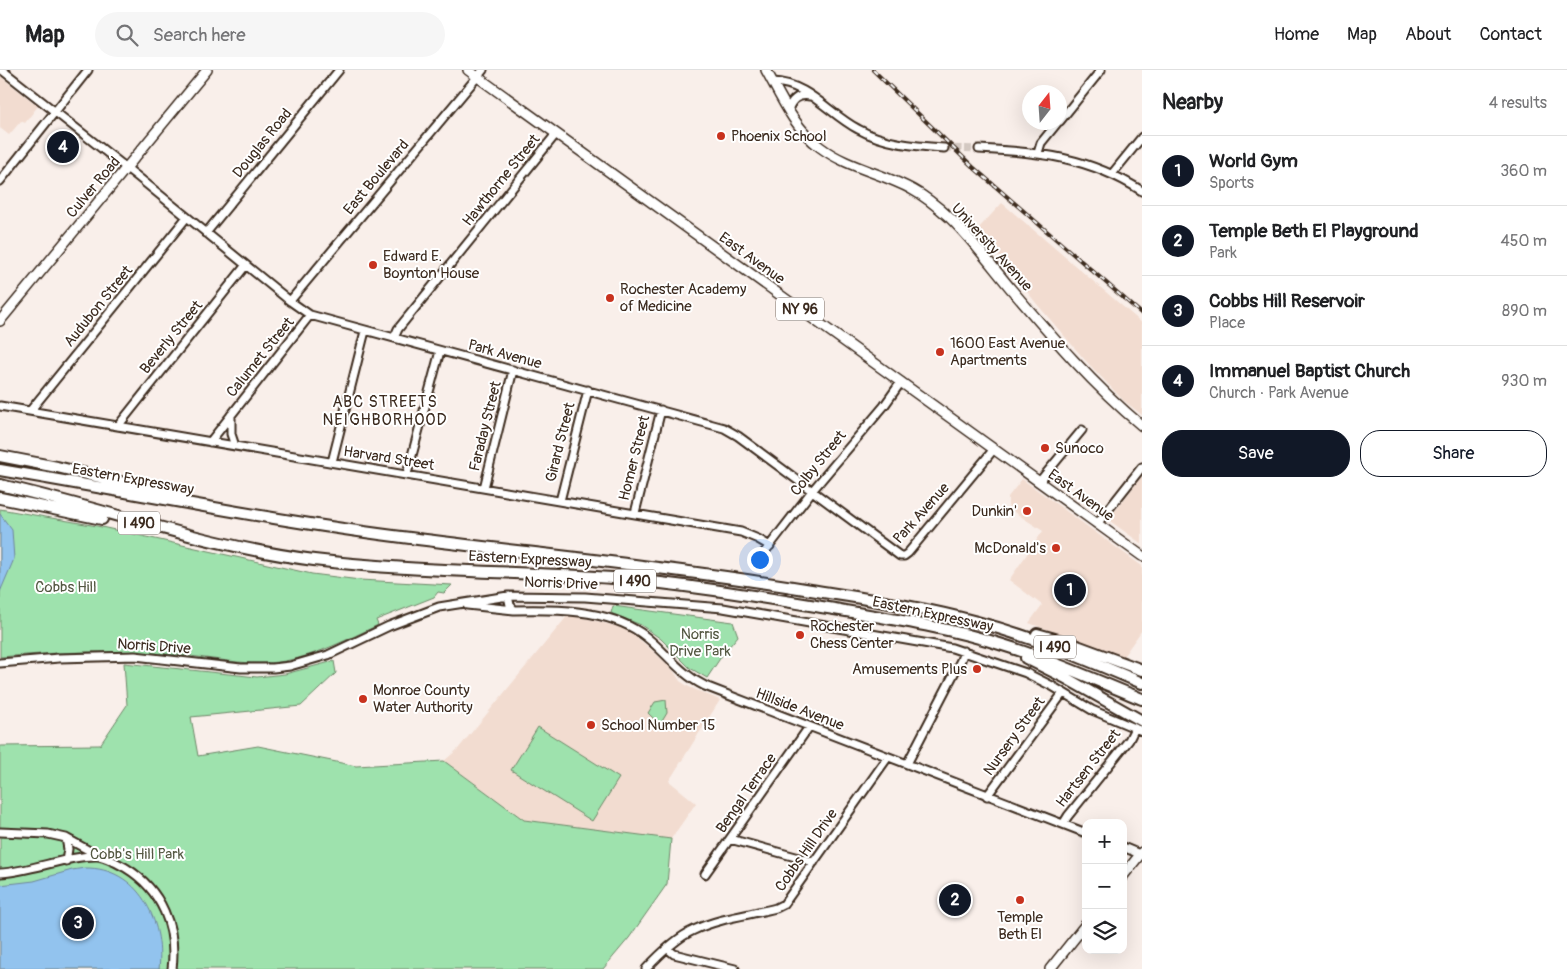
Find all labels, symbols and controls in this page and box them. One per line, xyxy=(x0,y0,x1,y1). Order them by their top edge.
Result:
search box xyxy=(95,12,445,57)
text: Map xyxy=(25,20,65,49)
icon: search xyxy=(113,21,141,49)
text: Search here xyxy=(153,23,246,47)
text: Home xyxy=(1274,23,1319,46)
text: Map xyxy=(1347,23,1377,46)
text: About xyxy=(1405,23,1451,46)
text: Contact xyxy=(1479,23,1542,46)
north arrow xyxy=(1022,85,1067,130)
text: Nearby xyxy=(1162,89,1223,116)
text: 4 results xyxy=(1489,93,1547,113)
street label: Douglas Road xyxy=(229,105,296,182)
place label: Phoenix School xyxy=(731,127,826,146)
pin: 4 xyxy=(47,128,79,166)
street label: Hawthorne Street xyxy=(458,130,545,230)
marker: Phoenix School xyxy=(715,130,727,142)
street label: East Boulevard xyxy=(340,136,413,219)
text: World Gym xyxy=(1209,149,1298,173)
street label: Culver Road xyxy=(62,153,125,222)
text: 1 xyxy=(1175,161,1181,181)
text: 360 m xyxy=(1500,161,1547,181)
text: Sports xyxy=(1209,173,1254,193)
street label: University Avenue xyxy=(947,199,1037,296)
text: Temple Beth El Playground xyxy=(1209,219,1419,243)
street label: East Avenue xyxy=(715,228,789,289)
text: 2 xyxy=(1174,231,1182,251)
text: 450 m xyxy=(1500,231,1547,251)
text: Park xyxy=(1209,243,1237,263)
place label: Edward E. Boynton House xyxy=(383,247,480,283)
marker: Edward E. Boynton House xyxy=(367,259,379,271)
street label: Audubon Street xyxy=(60,261,138,351)
place label: Rochester Academy of Medicine xyxy=(620,280,747,316)
text: Cobbs Hill Reservoir xyxy=(1209,289,1365,313)
marker: Rochester Academy of Medicine xyxy=(604,292,616,304)
street label: Beverly Street xyxy=(136,296,207,378)
road number: NY 96 xyxy=(776,298,824,320)
text: 3 xyxy=(1174,301,1182,321)
text: 890 m xyxy=(1502,301,1547,321)
street label: Calumet Street xyxy=(222,313,299,401)
text: Place xyxy=(1209,313,1245,333)
place label: 1600 East Avenue Apartments xyxy=(950,334,1066,370)
street label: Park Avenue xyxy=(466,336,544,374)
marker: 1600 East Avenue Apartments xyxy=(934,346,946,358)
text: Immanuel Baptist Church xyxy=(1209,359,1410,383)
text: 4 xyxy=(1173,371,1183,391)
text: 930 m xyxy=(1501,371,1547,391)
street label: Faraday Street xyxy=(465,378,506,473)
text: Church · Park Avenue xyxy=(1209,383,1349,403)
district label: ABC STREETS NEIGHBORHOOD xyxy=(322,392,448,430)
street label: Girard Street xyxy=(541,399,580,484)
street label: Homer Street xyxy=(615,413,654,503)
street label: Colby Street xyxy=(786,426,851,500)
button: Save xyxy=(1162,430,1350,477)
button: Share xyxy=(1360,430,1547,477)
place label: Sunoco xyxy=(1055,439,1104,458)
street label: Harvard Street xyxy=(342,442,437,475)
marker: Sunoco xyxy=(1039,442,1051,454)
street label: Eastern Expressway xyxy=(71,459,196,500)
street label: East Avenue xyxy=(1044,465,1118,526)
street label: Park Avenue xyxy=(889,478,954,548)
place label: Dunkin' xyxy=(972,502,1017,521)
marker: Dunkin' xyxy=(1021,505,1033,517)
road number: I 490 xyxy=(118,512,160,534)
place label: McDonald's xyxy=(974,539,1046,558)
marker: McDonald's xyxy=(1050,542,1062,554)
street label: Eastern Expressway xyxy=(468,547,592,572)
your location xyxy=(747,547,773,573)
road number: I 490 xyxy=(614,570,656,592)
pin: 1 xyxy=(1054,571,1086,609)
street label: Norris Drive xyxy=(524,573,599,594)
park label: Cobbs Hill xyxy=(35,578,97,597)
street label: Eastern Expressway xyxy=(871,592,996,637)
place label: Rochester Chess Center xyxy=(810,617,894,653)
park label: Norris Drive Park xyxy=(669,625,732,661)
marker: Rochester Chess Center xyxy=(794,629,806,641)
street label: Norris Drive xyxy=(117,634,192,659)
road number: I 490 xyxy=(1034,636,1076,658)
place label: Amusements Plus xyxy=(852,660,967,679)
marker: Amusements Plus xyxy=(971,663,983,675)
place label: Monroe County Water Authority xyxy=(373,681,473,717)
street label: Hillside Avenue xyxy=(753,684,847,735)
street label: Nursery Street xyxy=(979,692,1050,779)
marker: Monroe County Water Authority xyxy=(357,693,369,705)
place label: School Number 15 xyxy=(601,716,715,735)
marker: School Number 15 xyxy=(585,719,597,731)
street label: Hartsen Street xyxy=(1052,725,1125,811)
street label: Bengal Terrace xyxy=(712,749,781,837)
street label: Cobbs Hill Drive xyxy=(771,805,842,895)
map controls xyxy=(1082,819,1127,954)
button: + xyxy=(1082,819,1127,864)
park label: Cobb's Hill Park xyxy=(90,845,185,864)
button: − xyxy=(1082,864,1127,909)
pin: 2 xyxy=(939,881,971,919)
marker: Temple Beth El xyxy=(1014,894,1026,906)
pin: 3 xyxy=(62,904,94,942)
place label: Temple Beth El xyxy=(997,908,1044,944)
button: layers xyxy=(1082,909,1127,954)

